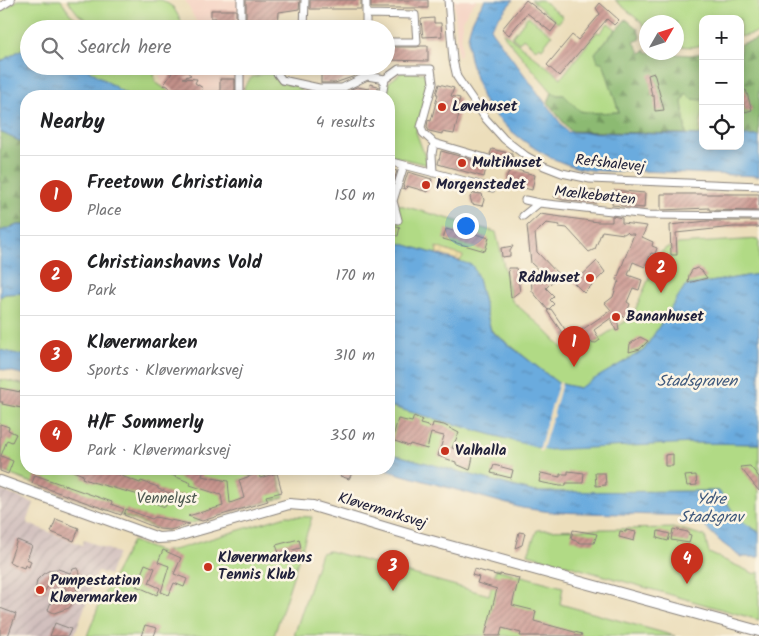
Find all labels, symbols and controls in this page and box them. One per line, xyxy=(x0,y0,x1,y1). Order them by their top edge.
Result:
north arrow xyxy=(639,15,684,60)
map controls xyxy=(699,15,744,150)
button: + xyxy=(699,15,744,60)
search box xyxy=(20,20,395,75)
text: Search here xyxy=(78,33,172,63)
icon: search xyxy=(38,34,66,62)
button: − xyxy=(699,60,744,105)
place label: Løvehuset xyxy=(452,95,518,119)
marker: Løvehuset xyxy=(436,101,448,113)
button: locate xyxy=(699,105,744,150)
text: Nearby xyxy=(40,106,105,139)
text: 4 results xyxy=(316,110,375,135)
street label: Refshalevej xyxy=(574,148,647,180)
place label: Multihuset xyxy=(472,151,542,175)
marker: Multihuset xyxy=(456,157,468,169)
text: Freetown Christiania xyxy=(87,168,263,198)
place label: Morgenstedet xyxy=(436,173,526,197)
marker: Morgenstedet xyxy=(420,179,432,191)
street label: Mælkebøtten xyxy=(553,180,637,212)
text: 1 xyxy=(54,183,58,208)
text: 150 m xyxy=(334,183,375,208)
text: Place xyxy=(87,198,121,223)
your location xyxy=(453,213,479,239)
text: Christianshavns Vold xyxy=(87,248,262,278)
pin: 2 xyxy=(645,252,677,293)
text: 2 xyxy=(51,263,61,288)
text: 170 m xyxy=(335,263,375,288)
place label: Rådhuset xyxy=(518,266,580,290)
marker: Rådhuset xyxy=(584,272,596,284)
text: Park xyxy=(87,278,116,303)
place label: Bananhuset xyxy=(626,305,704,329)
marker: Bananhuset xyxy=(610,311,622,323)
pin: 1 xyxy=(558,326,590,367)
text: Kløvermarken xyxy=(87,328,198,358)
text: 3 xyxy=(52,343,60,368)
text: 310 m xyxy=(334,343,375,368)
text: Sports · Kløvermarksvej xyxy=(87,358,243,383)
water label: Stadsgraven xyxy=(657,369,738,394)
text: H/F Sommerly xyxy=(87,408,204,438)
text: 4 xyxy=(52,423,60,448)
text: 350 m xyxy=(330,423,375,448)
text: Park · Kløvermarksvej xyxy=(87,438,230,463)
place label: Valhalla xyxy=(455,439,507,463)
marker: Valhalla xyxy=(439,445,451,457)
street label: Kløvermarksvej xyxy=(335,486,430,536)
park label: Vennelyst xyxy=(137,487,197,511)
water label: Ydre Stadsgrav xyxy=(679,487,745,530)
pin: 4 xyxy=(671,543,703,584)
place label: Kløvermarkens Tennis Klub xyxy=(218,546,312,587)
pin: 3 xyxy=(377,550,409,591)
marker: Kløvermarkens Tennis Klub xyxy=(202,561,214,573)
place label: Pumpestation Kløvermarken xyxy=(50,569,140,610)
marker: Pumpestation Kløvermarken xyxy=(34,584,46,596)

